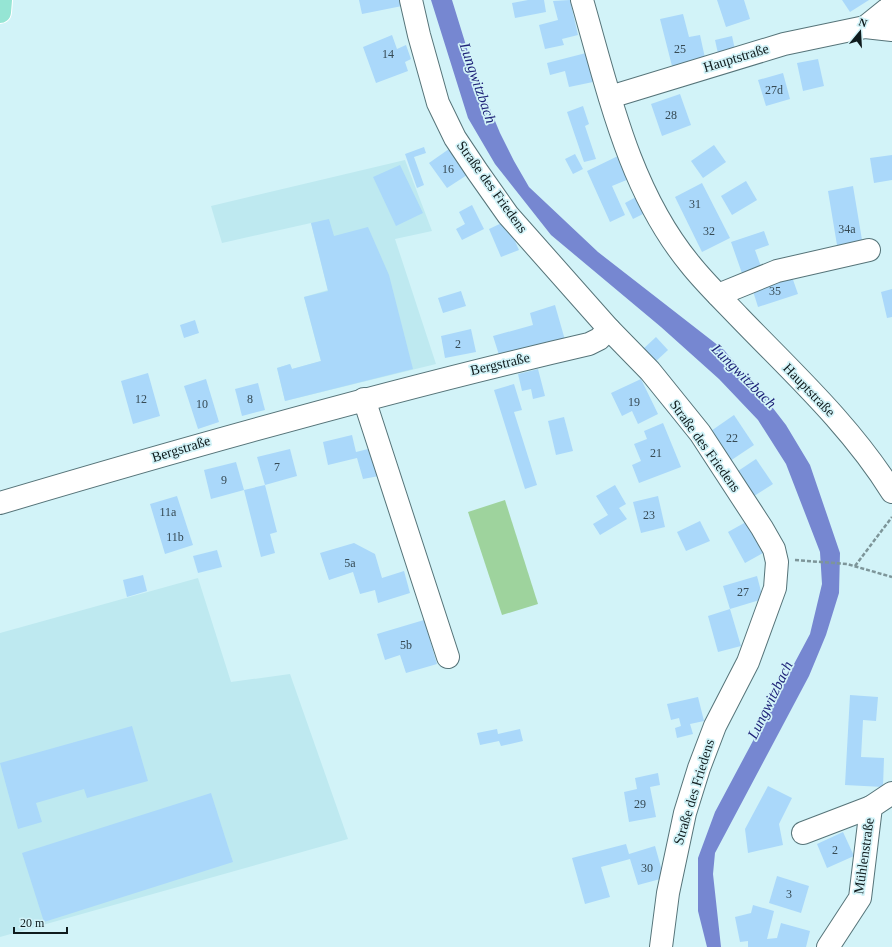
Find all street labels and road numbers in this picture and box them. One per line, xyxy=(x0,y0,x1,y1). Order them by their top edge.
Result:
street label: Hauptstraße xyxy=(701,41,771,75)
street label: Straße des Friedens xyxy=(454,138,530,236)
street label: Bergstraße xyxy=(469,350,531,378)
street label: Hauptstraße xyxy=(780,360,838,420)
street label: Straße des Friedens xyxy=(667,397,743,495)
street label: Bergstraße xyxy=(150,433,212,465)
street label: Straße des Friedens xyxy=(671,737,717,847)
street label: Mühlenstraße xyxy=(851,817,877,895)

